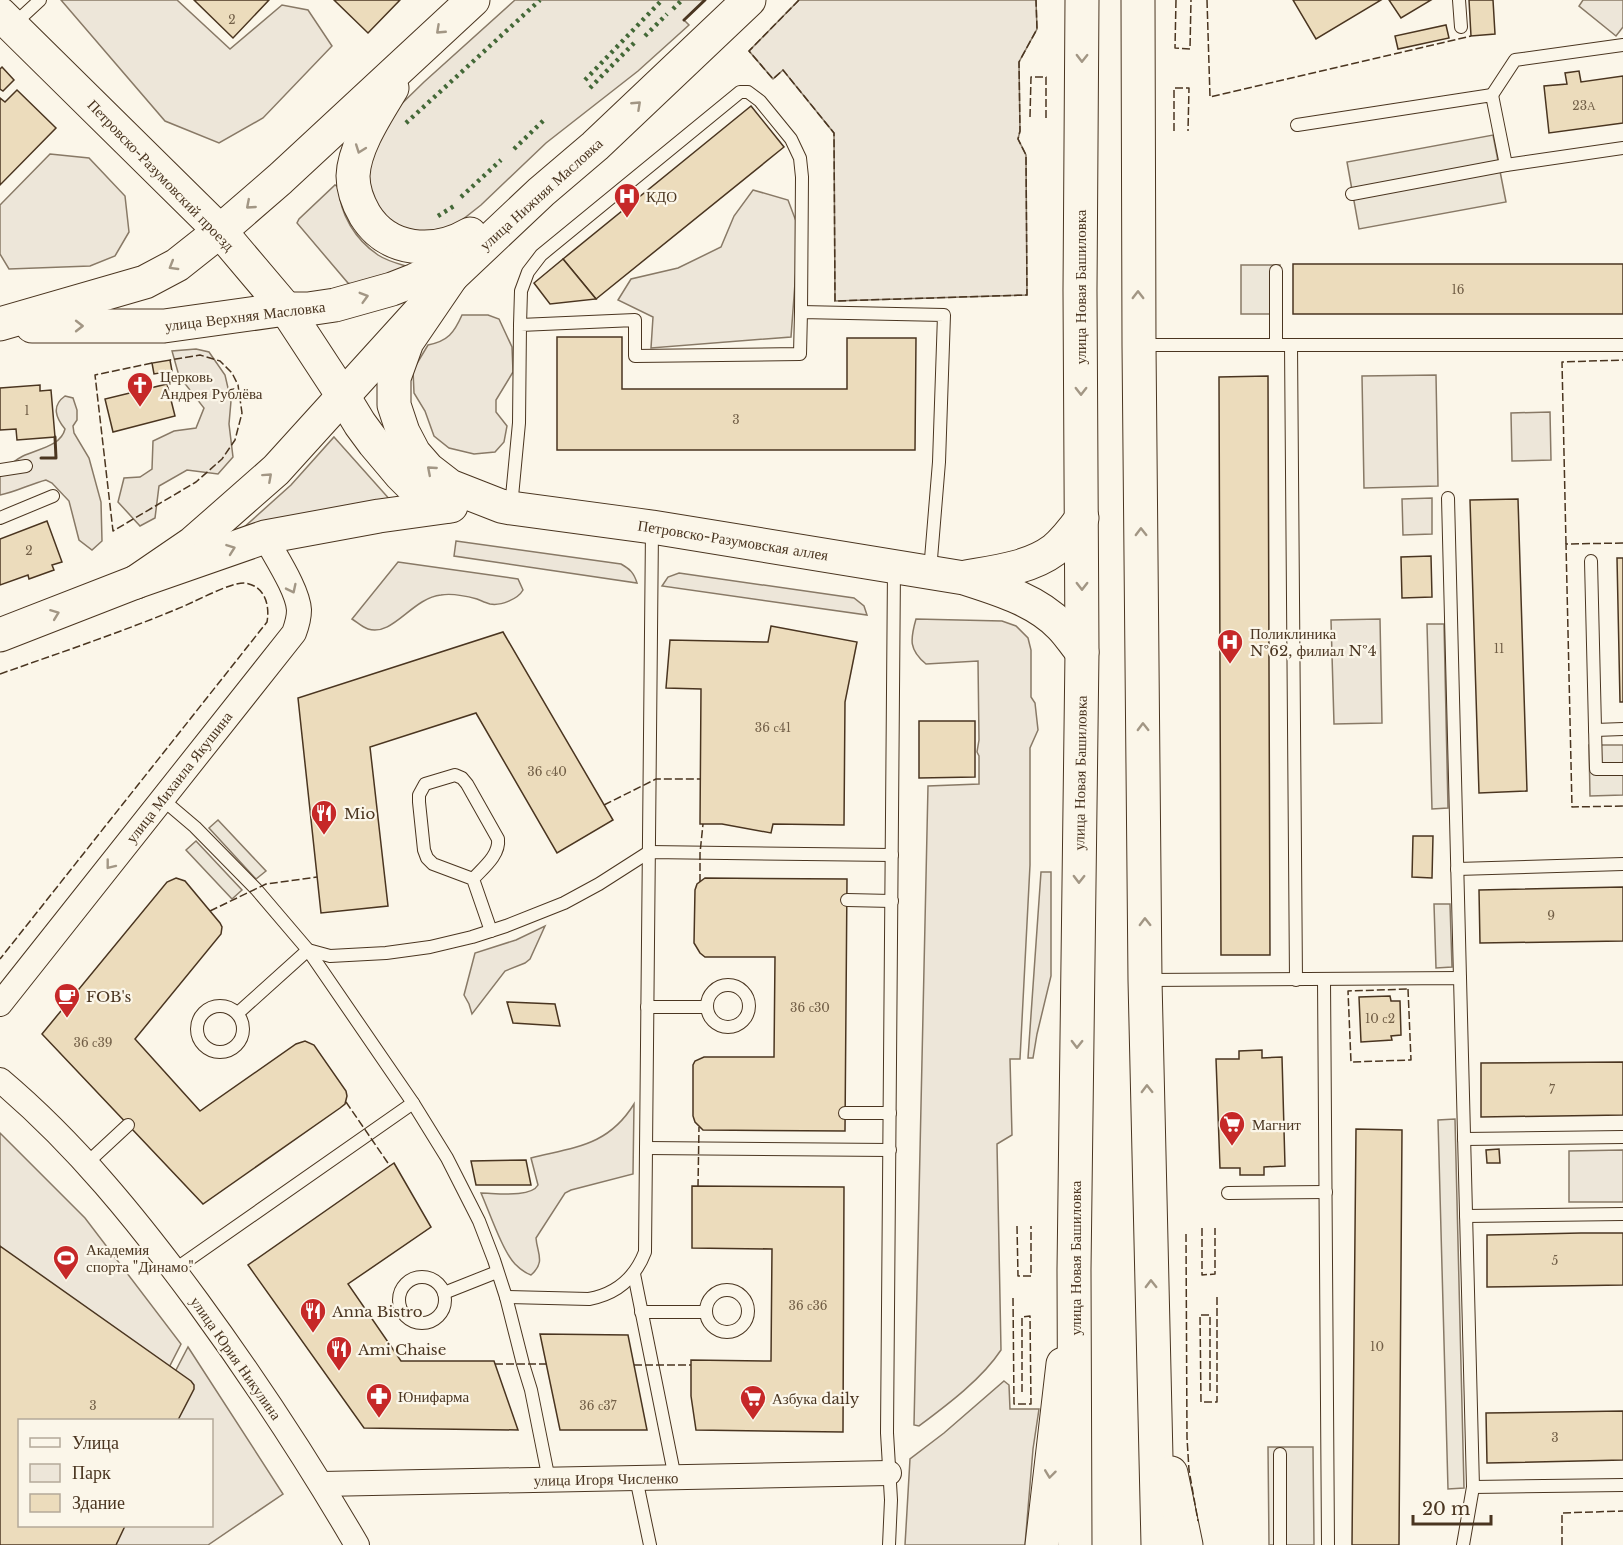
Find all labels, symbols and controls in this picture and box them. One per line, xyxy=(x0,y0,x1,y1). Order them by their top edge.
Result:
house number: 2 xyxy=(228,12,236,27)
one-way arrow xyxy=(437,23,448,34)
one-way arrow xyxy=(1076,54,1088,63)
street label: Петровско-Разумовский проезд xyxy=(84,95,239,255)
house number: 23А xyxy=(1572,98,1596,113)
one-way arrow xyxy=(630,102,641,113)
street label: улица Нижняя Масловка xyxy=(476,133,607,254)
one-way arrow xyxy=(355,143,368,154)
hospital icon: КДО xyxy=(612,181,642,219)
place label: КДО xyxy=(646,187,677,206)
one-way arrow xyxy=(246,198,257,209)
street label: улица Новая Башиловка xyxy=(1071,209,1090,365)
one-way arrow xyxy=(169,259,179,271)
house number: 16 xyxy=(1451,282,1465,297)
one-way arrow xyxy=(1132,290,1144,299)
one-way arrow xyxy=(358,292,369,304)
street label: улица Верхняя Масловка xyxy=(164,297,327,335)
one-way arrow xyxy=(75,320,84,332)
place label: Церковь Андрея Рублёва xyxy=(160,367,263,403)
church icon: Церковь Андрея Рублёва xyxy=(125,370,155,408)
one-way arrow xyxy=(1074,387,1087,396)
house number: 1 xyxy=(24,403,30,418)
house number: 3 xyxy=(732,412,740,427)
one-way arrow xyxy=(427,466,437,477)
one-way arrow xyxy=(262,473,272,484)
street label: Петровско-Разумовская аллея xyxy=(636,516,830,564)
one-way arrow xyxy=(1134,527,1147,536)
house number: 2 xyxy=(25,543,33,558)
one-way arrow xyxy=(225,543,236,556)
one-way arrow xyxy=(284,582,296,593)
one-way arrow xyxy=(1076,582,1088,591)
one-way arrow xyxy=(48,609,59,621)
place label: Поликлиника №62, филиал №4 xyxy=(1250,624,1376,660)
hospital icon: Поликлиника №62, филиал №4 xyxy=(1215,627,1245,665)
house number: 11 xyxy=(1494,641,1504,656)
street label: улица Новая Башиловка xyxy=(1069,695,1091,851)
street label: улица Михаила Якушина xyxy=(122,707,237,847)
house number: 36 с41 xyxy=(755,720,791,735)
one-way arrow xyxy=(1137,722,1149,731)
house number: 36 с40 xyxy=(527,764,567,779)
restaurant icon: Mio xyxy=(309,798,339,836)
place label: Mio xyxy=(344,804,375,823)
one-way arrow xyxy=(107,858,118,869)
one-way arrow xyxy=(1073,874,1085,883)
house number: 9 xyxy=(1547,908,1555,923)
one-way arrow xyxy=(1139,917,1151,926)
cafe icon: FOB's xyxy=(52,981,82,1019)
place label: FOB's xyxy=(86,987,131,1006)
house number: 36 с30 xyxy=(790,1000,830,1015)
house number: 10 с2 xyxy=(1365,1011,1395,1026)
house number: 36 с39 xyxy=(74,1035,113,1050)
one-way arrow xyxy=(1071,1039,1083,1048)
house number: 7 xyxy=(1549,1082,1556,1097)
one-way arrow xyxy=(1141,1085,1154,1094)
supermarket icon: Магнит xyxy=(1217,1109,1247,1147)
place label: Магнит xyxy=(1252,1115,1301,1134)
street label: улица Новая Башиловка xyxy=(1066,1180,1085,1336)
place label: Академия спорта "Динамо" xyxy=(86,1240,194,1276)
sports icon: Академия спорта "Динамо" xyxy=(51,1243,81,1281)
house number: 5 xyxy=(1552,1253,1559,1268)
one-way arrow xyxy=(1145,1280,1157,1289)
street label: улица Юрия Никулина xyxy=(186,1293,286,1424)
restaurant icon: Anna Bistro xyxy=(298,1296,328,1334)
house number: 36 с36 xyxy=(789,1298,828,1313)
place label: Anna Bistro xyxy=(331,1302,423,1321)
restaurant icon: Ami Chaise xyxy=(324,1334,354,1372)
house number: 10 xyxy=(1370,1339,1384,1354)
place label: Ami Chaise xyxy=(357,1340,446,1359)
pharmacy icon: Юнифарма xyxy=(364,1381,394,1419)
supermarket icon: Азбука daily xyxy=(738,1383,768,1421)
place label: Юнифарма xyxy=(398,1387,470,1406)
place label: Азбука daily xyxy=(772,1389,860,1408)
house number: 3 xyxy=(89,1398,97,1413)
house number: 36 с37 xyxy=(579,1398,618,1413)
legend xyxy=(18,1419,213,1527)
house number: 3 xyxy=(1551,1430,1559,1445)
text: Улица xyxy=(72,1432,119,1454)
text: Парк xyxy=(72,1462,111,1484)
street label: улица Игоря Численко xyxy=(533,1468,679,1490)
one-way arrow xyxy=(1044,1469,1057,1478)
scale bar xyxy=(1413,1488,1491,1526)
text: Здание xyxy=(72,1492,125,1514)
text: 20 m xyxy=(1422,1498,1470,1520)

